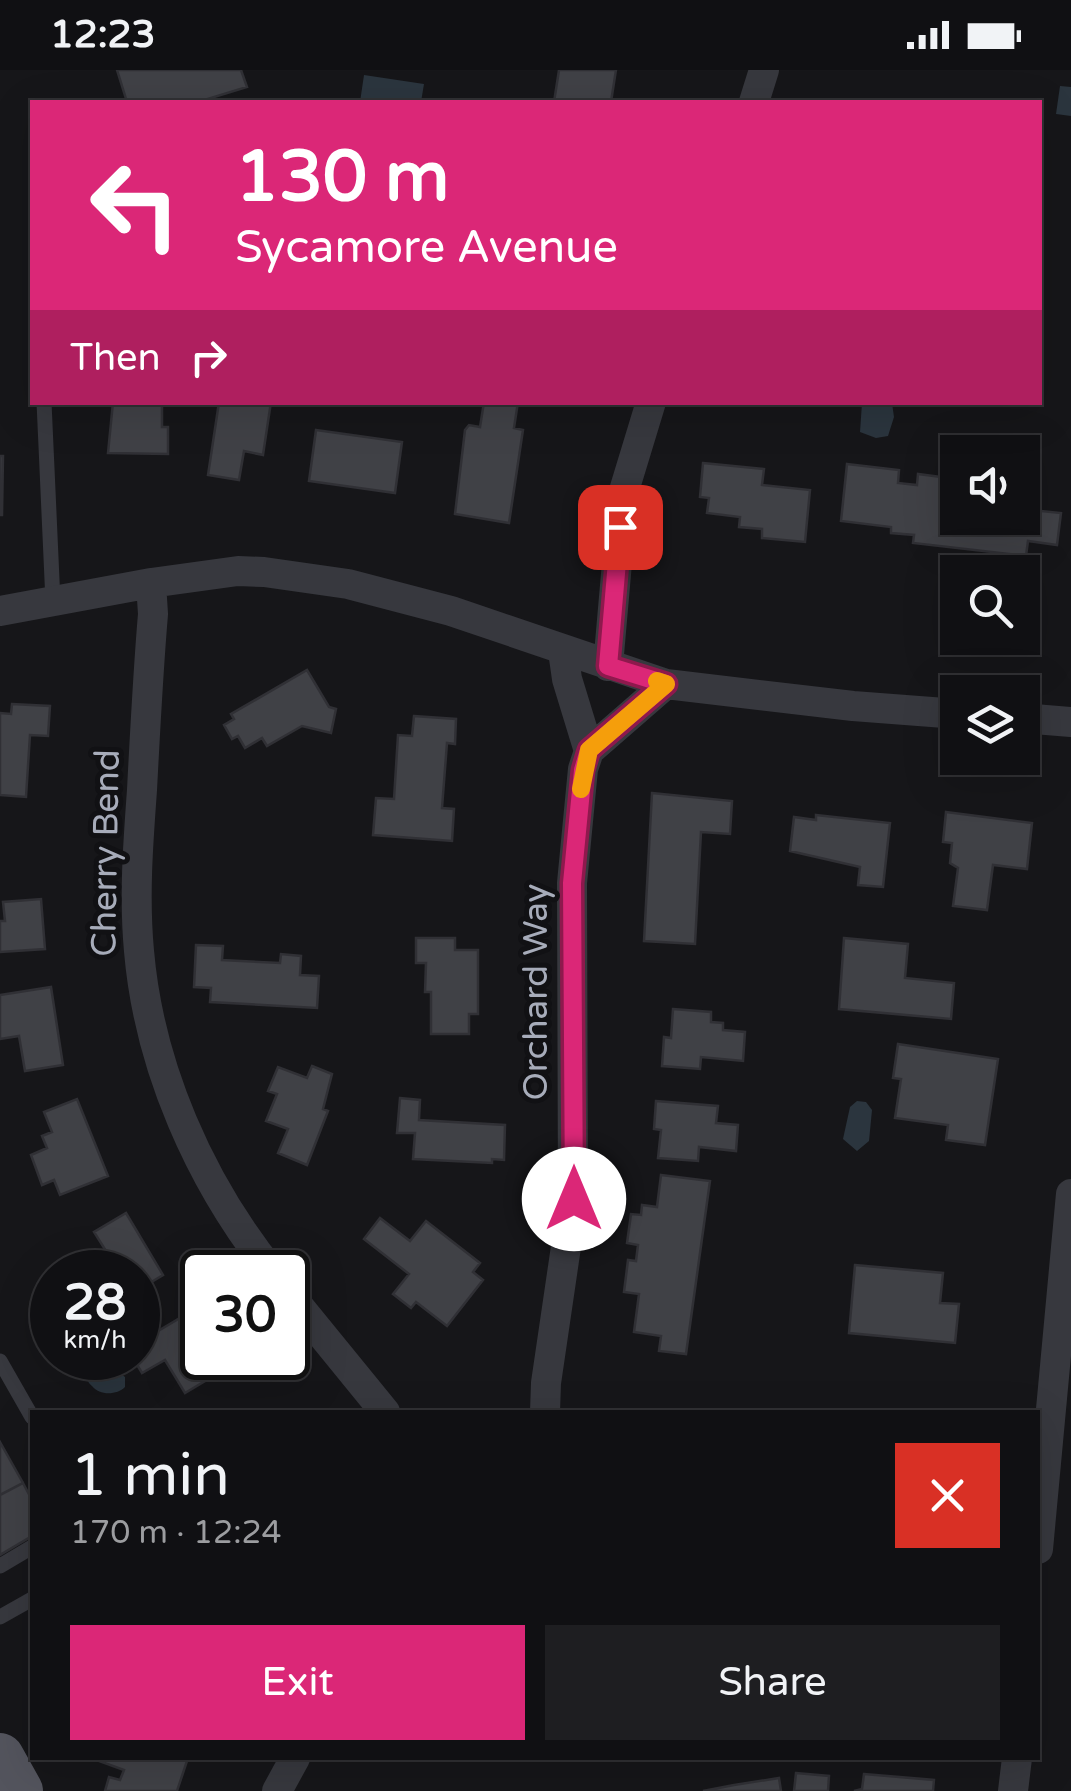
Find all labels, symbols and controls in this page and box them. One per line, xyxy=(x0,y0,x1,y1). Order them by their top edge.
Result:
text: 12:23 xyxy=(50,12,155,58)
text: 130 m xyxy=(235,136,449,220)
icon: left xyxy=(70,140,200,270)
text: Sycamore Avenue xyxy=(235,221,618,275)
icon: right xyxy=(181,330,236,385)
text: Then xyxy=(70,335,161,381)
map controls xyxy=(940,435,1040,775)
button: sound xyxy=(940,435,1040,535)
pin xyxy=(578,485,663,570)
icon: arrive xyxy=(593,500,648,555)
button: search xyxy=(940,555,1040,655)
button: layers xyxy=(940,675,1040,775)
street label: Cherry Bend xyxy=(83,749,129,957)
street label: Orchard Way xyxy=(515,884,557,1100)
position arrow xyxy=(522,1147,626,1251)
speed limit sign: 30 xyxy=(180,1250,310,1380)
text: 28 xyxy=(64,1273,126,1333)
text: km/h xyxy=(64,1325,126,1355)
text: 1 min xyxy=(70,1440,230,1512)
button: close xyxy=(895,1443,1000,1548)
text: 170 m · 12:24 xyxy=(70,1514,282,1552)
button: Exit xyxy=(70,1625,525,1740)
button: Share xyxy=(545,1625,1000,1740)

